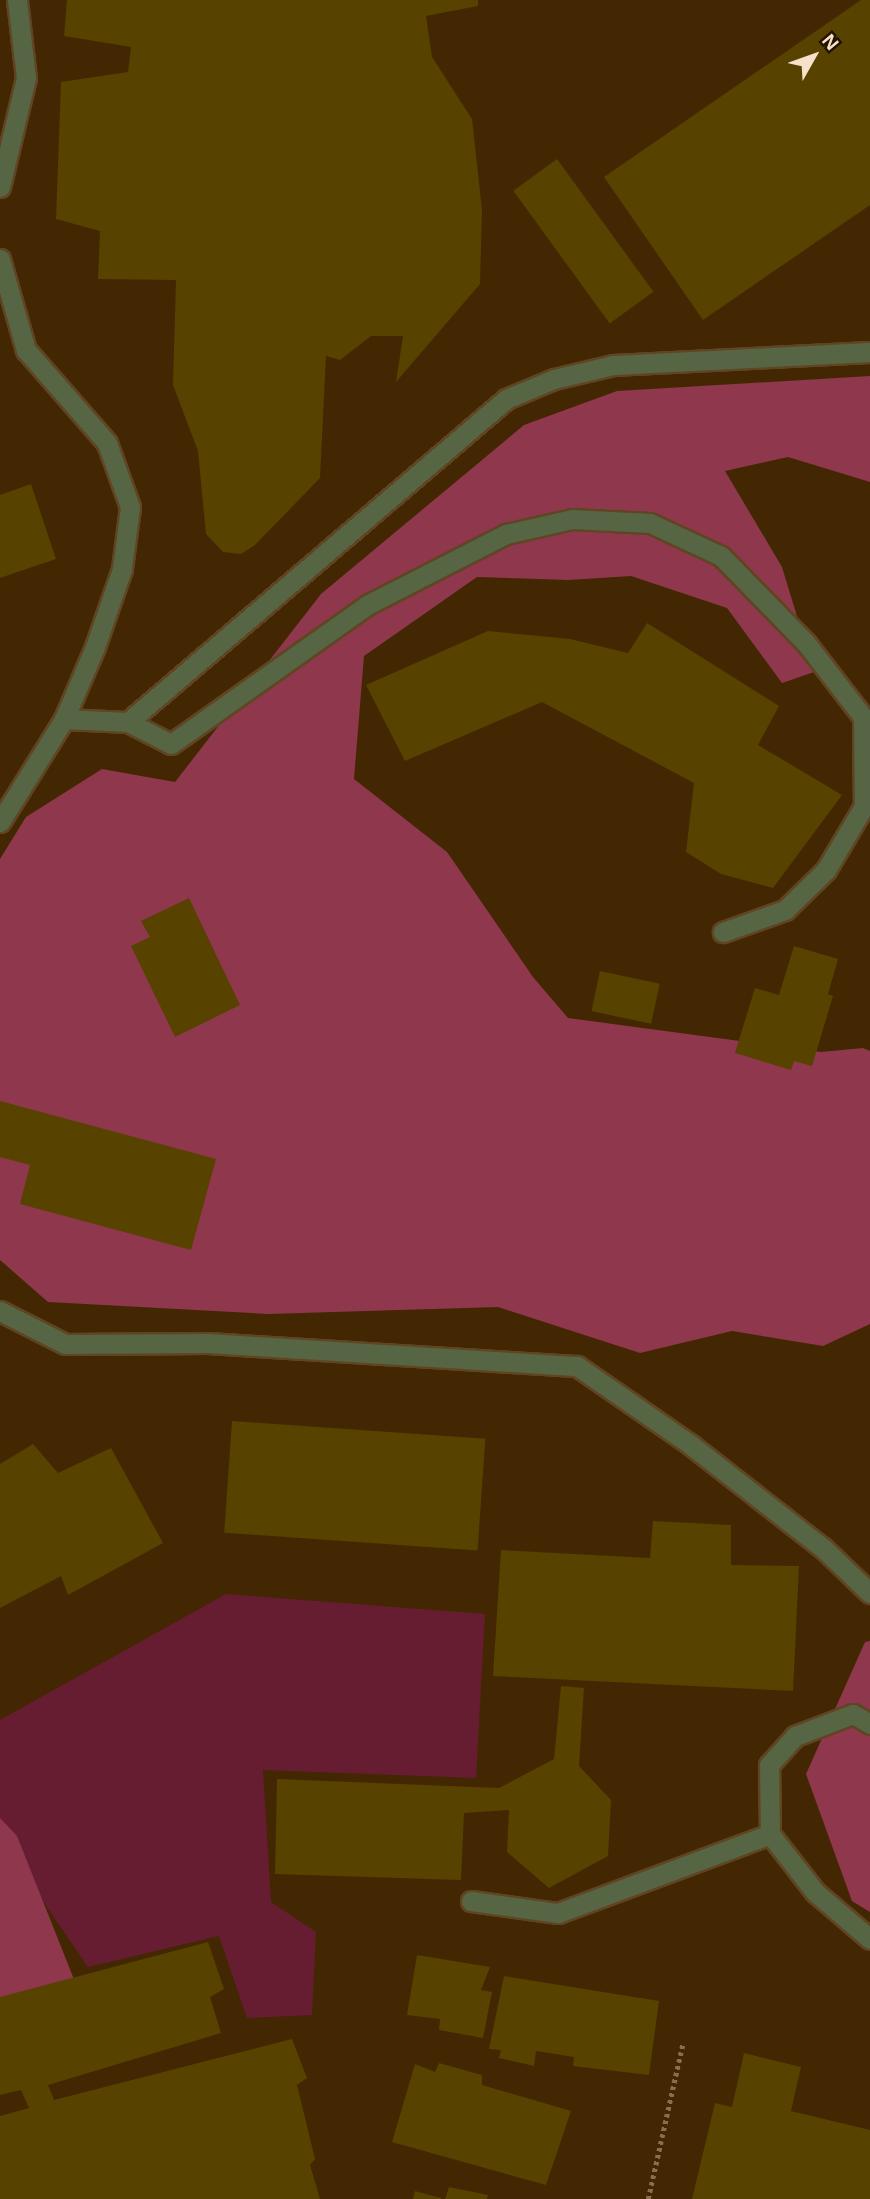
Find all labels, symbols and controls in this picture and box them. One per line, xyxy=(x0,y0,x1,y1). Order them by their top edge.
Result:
north arrow xyxy=(779,21,849,91)
text: N xyxy=(818,30,843,54)

